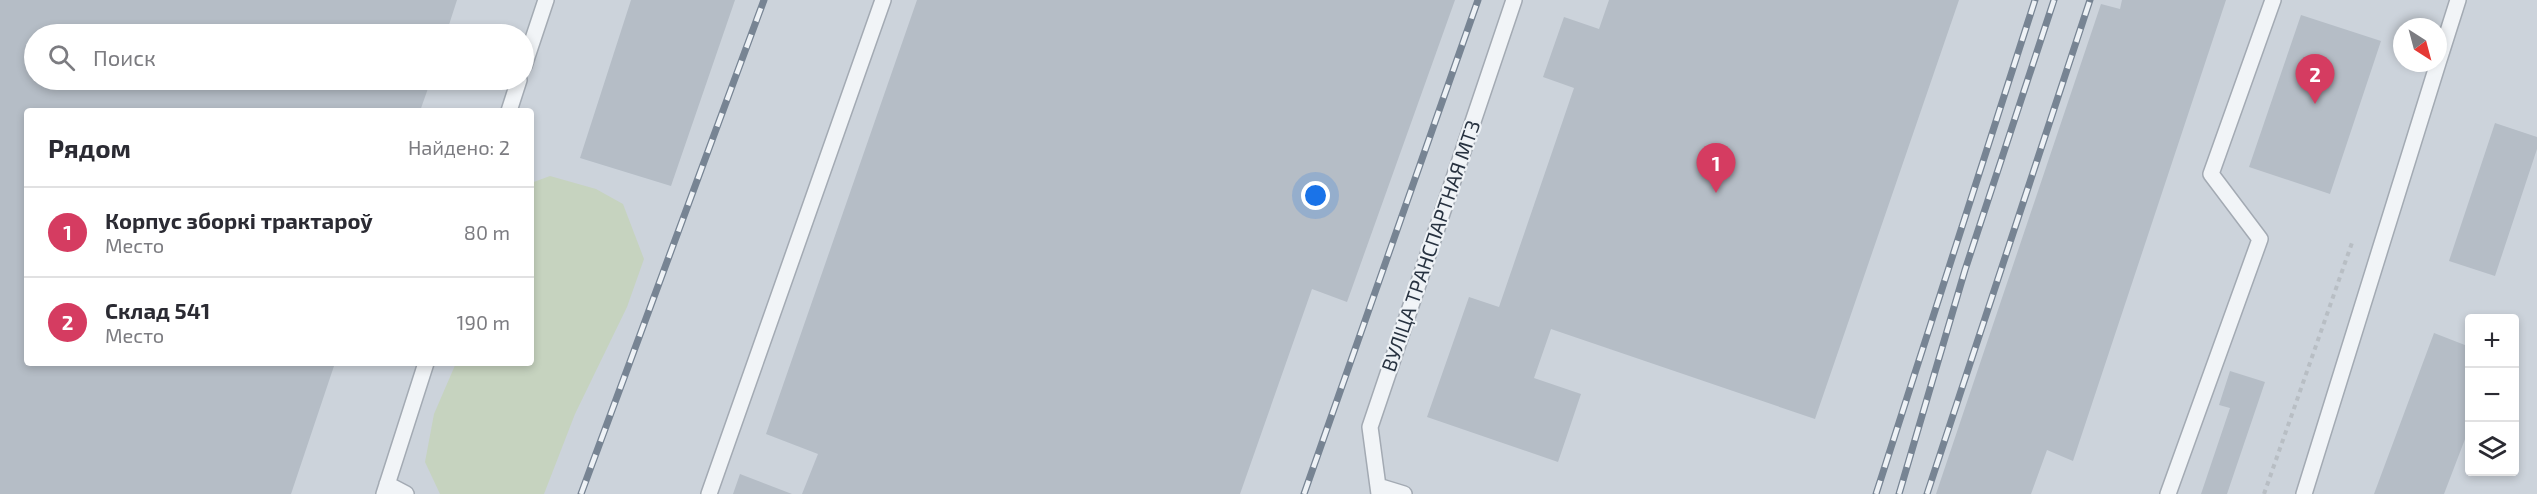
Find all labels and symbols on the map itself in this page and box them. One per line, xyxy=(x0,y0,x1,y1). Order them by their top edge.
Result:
north arrow xyxy=(2393,18,2447,72)
pin: 2 xyxy=(2296,54,2334,104)
street label: ВУЛІЦА ТРАНСПАРТНАЯ МТЗ xyxy=(1376,117,1484,375)
pin: 1 xyxy=(1696,144,1736,193)
your location xyxy=(1301,181,1330,210)

